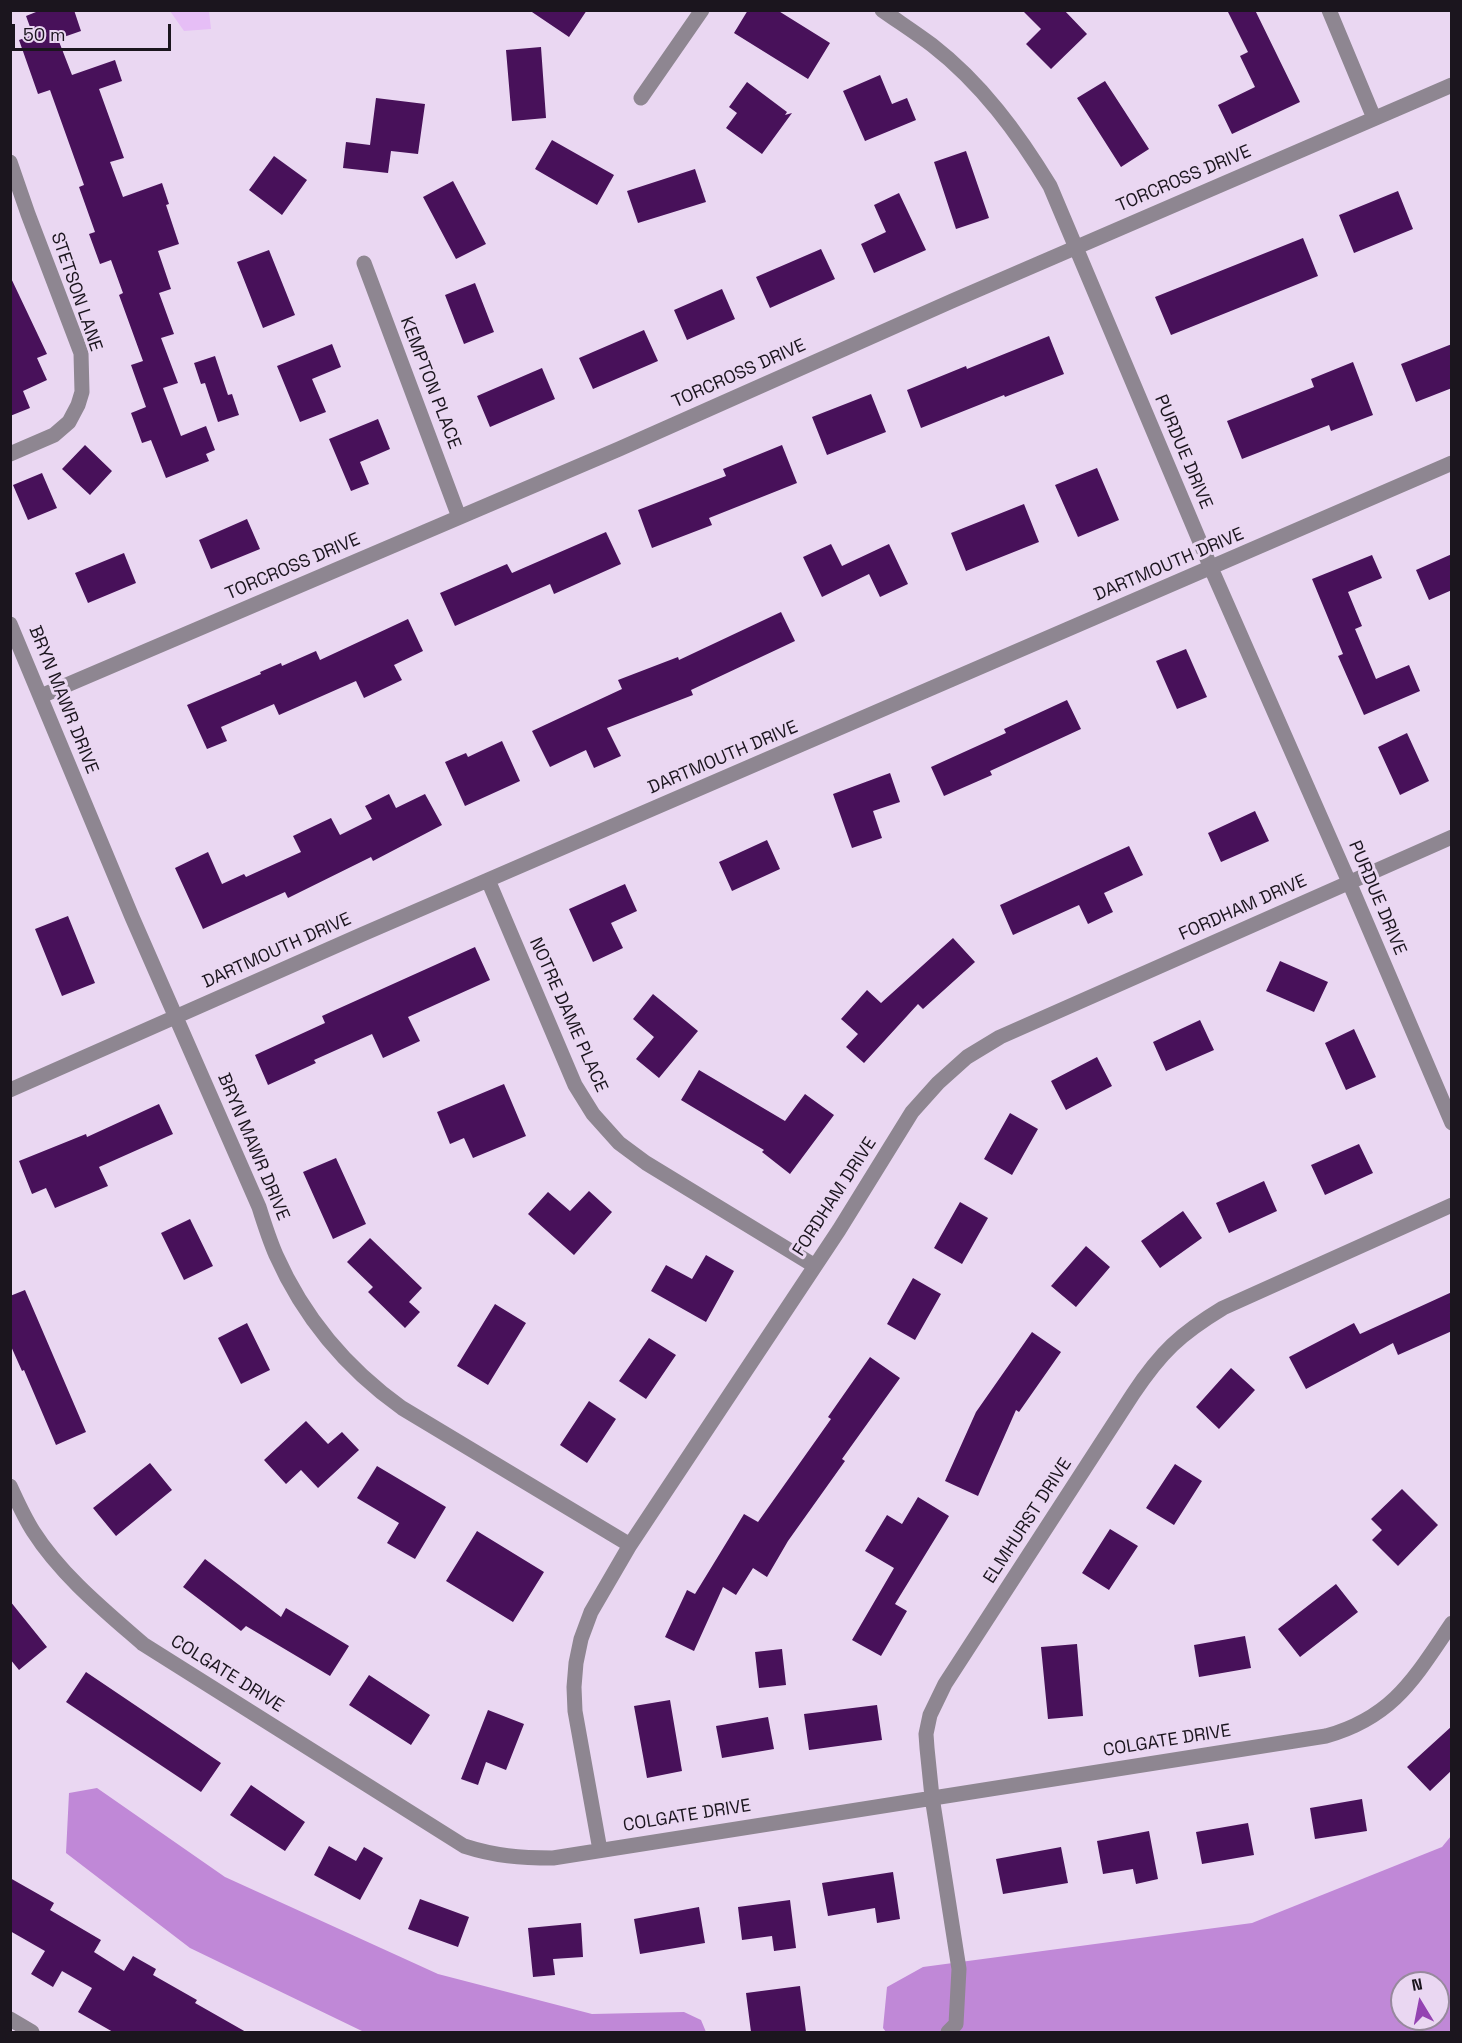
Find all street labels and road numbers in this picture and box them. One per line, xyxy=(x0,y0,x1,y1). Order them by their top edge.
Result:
street label: TORCROSS DRIVE xyxy=(1113,141,1255,217)
street label: STETSON LANE xyxy=(46,230,106,354)
street label: KEMPTON PLACE xyxy=(395,314,465,452)
street label: TORCROSS DRIVE xyxy=(669,335,809,413)
street label: PURDUE DRIVE xyxy=(1149,392,1217,512)
street label: DARTMOUTH DRIVE xyxy=(1091,524,1247,606)
street label: TORCROSS DRIVE xyxy=(222,529,364,605)
street label: BRYN MAWR DRIVE xyxy=(23,623,103,777)
street label: DARTMOUTH DRIVE xyxy=(645,717,801,799)
street label: PURDUE DRIVE xyxy=(1343,838,1411,958)
street label: FORDHAM DRIVE xyxy=(1176,870,1310,946)
street label: DARTMOUTH DRIVE xyxy=(199,909,355,993)
street label: NOTRE DAME PLACE xyxy=(524,934,612,1096)
street label: BRYN MAWR DRIVE xyxy=(212,1070,294,1224)
street label: FORDHAM DRIVE xyxy=(789,1134,881,1260)
street label: ELMHURST DRIVE xyxy=(979,1454,1077,1588)
street label: COLGATE DRIVE xyxy=(166,1631,288,1717)
street label: COLGATE DRIVE xyxy=(1101,1720,1233,1762)
street label: COLGATE DRIVE xyxy=(621,1795,753,1837)

